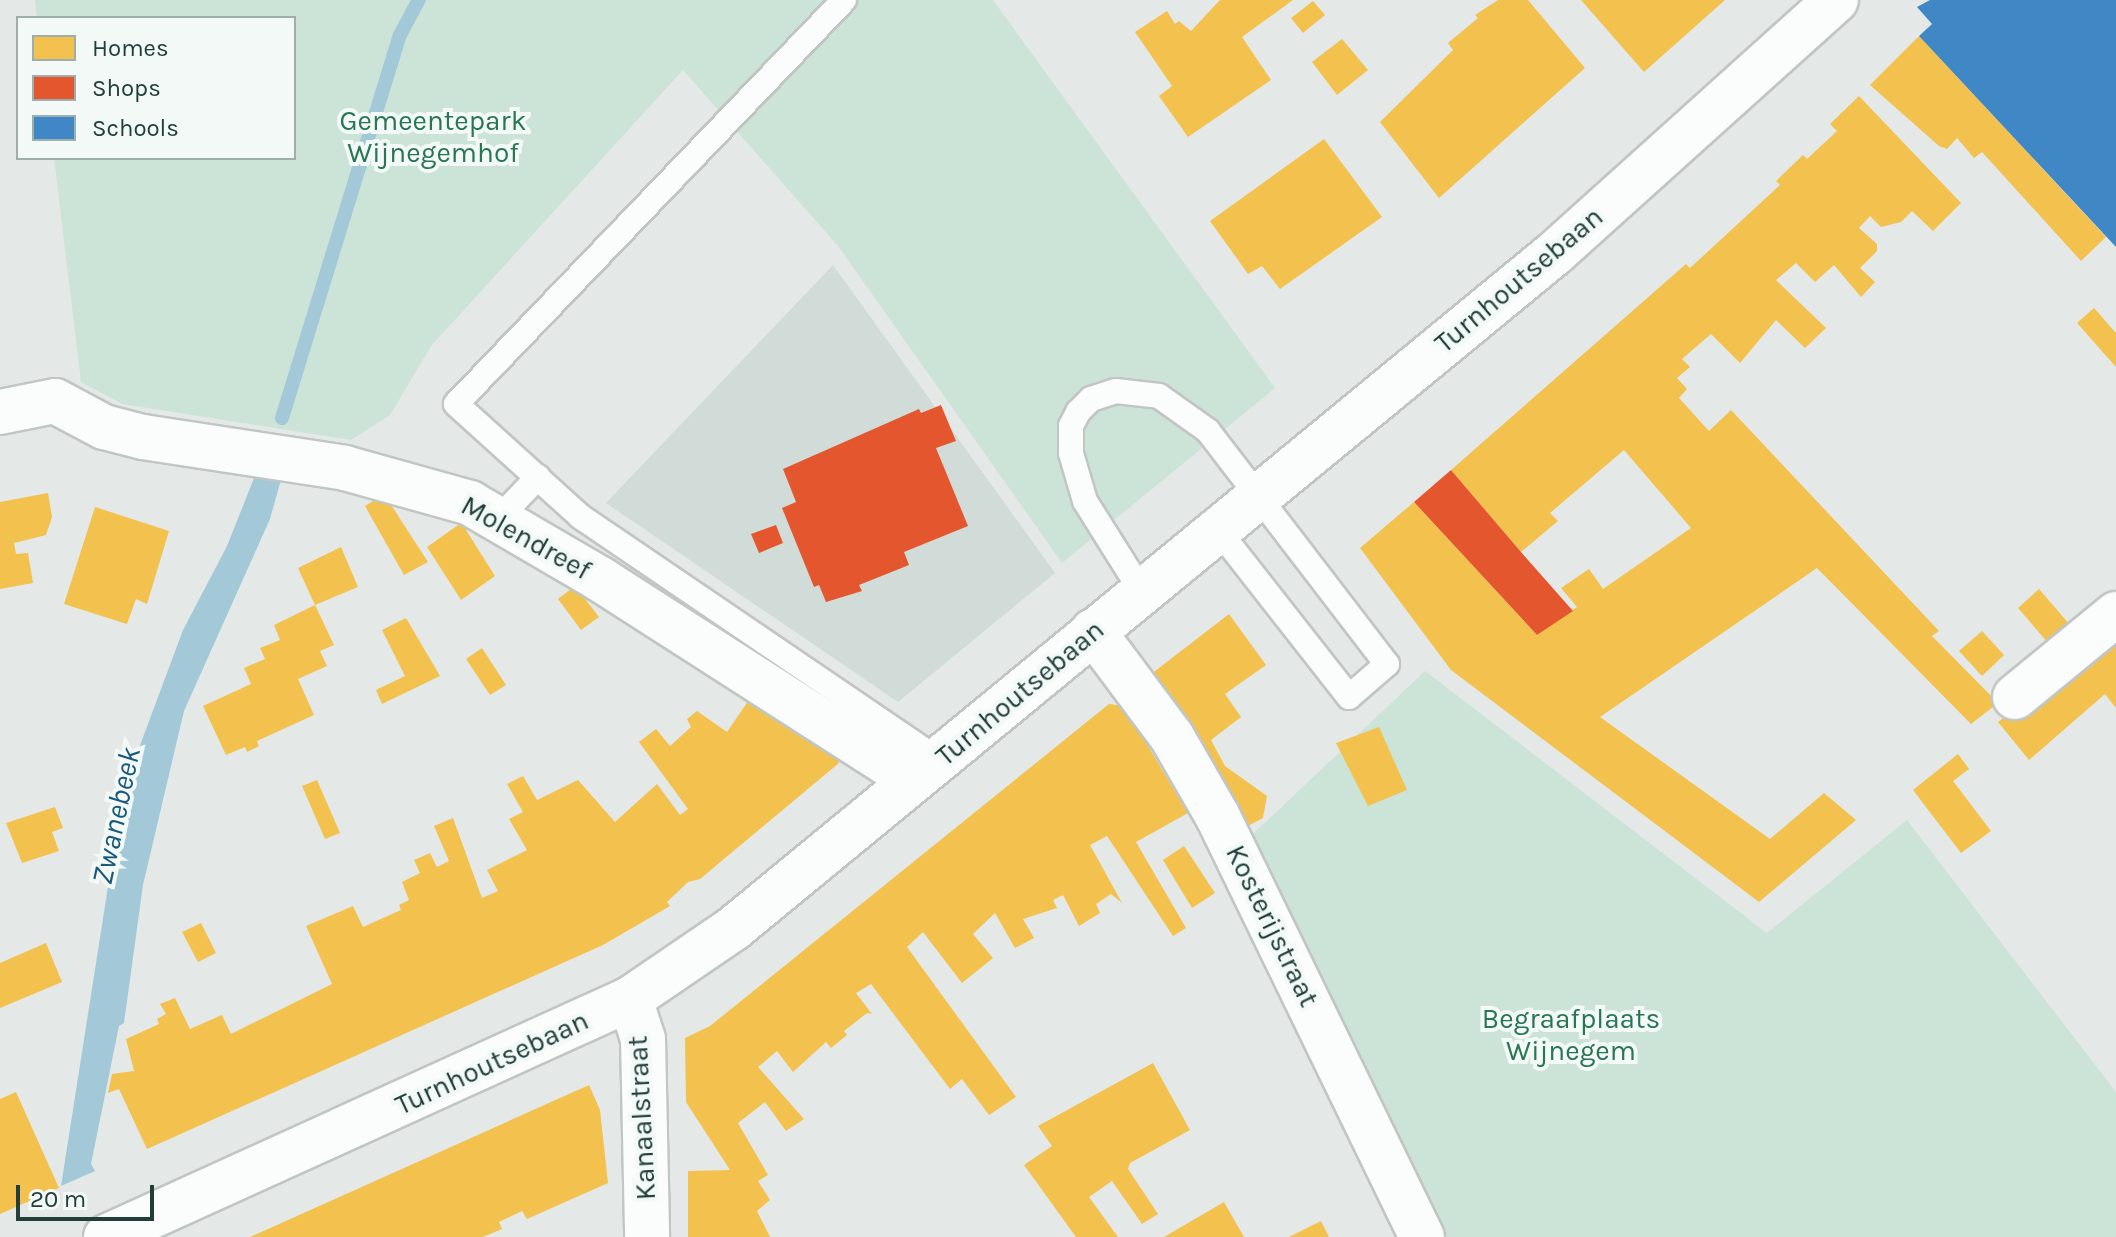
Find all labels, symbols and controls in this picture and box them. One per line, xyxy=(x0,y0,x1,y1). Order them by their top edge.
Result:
legend xyxy=(16,16,296,160)
text: Homes xyxy=(92,34,169,62)
text: Shops xyxy=(92,74,161,102)
park label: Gemeentepark Wijnegemhof xyxy=(340,104,526,170)
text: Schools xyxy=(92,114,179,142)
street label: Turnhoutsebaan xyxy=(1428,200,1610,360)
street label: Molendreef xyxy=(455,489,597,587)
street label: Turnhoutsebaan xyxy=(929,613,1111,773)
water label: Zwanebeek xyxy=(84,744,148,888)
street label: Kosterijstraat xyxy=(1218,840,1326,1012)
park label: Begraafplaats Wijnegem xyxy=(1482,1002,1660,1068)
street label: Turnhoutsebaan xyxy=(390,1004,594,1122)
street label: Kanaalstraat xyxy=(621,1035,663,1201)
scale bar xyxy=(20,1169,158,1219)
text: 20 m xyxy=(30,1185,86,1213)

